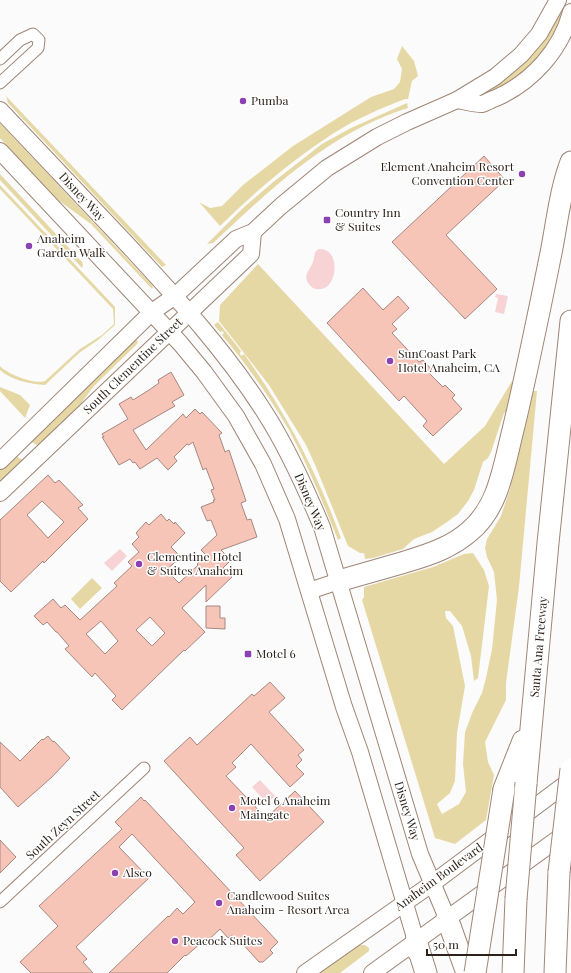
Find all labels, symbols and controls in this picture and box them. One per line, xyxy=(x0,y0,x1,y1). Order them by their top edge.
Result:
place label: Pumba xyxy=(251,92,288,108)
marker: Pumba xyxy=(238,96,248,106)
place label: Element Anaheim Resort Convention Center xyxy=(380,158,515,188)
street label: Disney Way xyxy=(56,168,109,224)
marker: Element Anaheim Resort Convention Center xyxy=(517,169,527,179)
place label: Country Inn & Suites xyxy=(335,204,401,234)
marker: Country Inn & Suites xyxy=(322,215,332,225)
place label: Anaheim Garden Walk xyxy=(36,230,106,260)
marker: Anaheim Garden Walk xyxy=(24,241,34,251)
street label: South Clementine Street xyxy=(79,313,186,417)
place label: SunCoast Park Hotel Anaheim, CA xyxy=(398,345,500,375)
marker: SunCoast Park Hotel Anaheim, CA xyxy=(385,356,395,366)
street label: Disney Way xyxy=(292,470,330,533)
place label: Clementine Hotel & Suites Anaheim xyxy=(147,548,244,578)
marker: Clementine Hotel & Suites Anaheim xyxy=(134,559,144,569)
street label: Santa Ana Freeway xyxy=(526,596,550,698)
place label: Motel 6 xyxy=(256,645,296,661)
marker: Motel 6 xyxy=(243,649,253,659)
street label: Disney Way xyxy=(391,779,425,842)
street label: South Zeyn Street xyxy=(22,785,103,863)
place label: Motel 6 Anaheim Maingate xyxy=(240,792,331,822)
marker: Motel 6 Anaheim Maingate xyxy=(227,803,237,813)
street label: Anaheim Boulevard xyxy=(390,839,486,914)
place label: Alsco xyxy=(122,864,152,880)
marker: Alsco xyxy=(110,868,120,878)
place label: Candlewood Suites Anaheim - Resort Area xyxy=(226,887,349,917)
marker: Candlewood Suites Anaheim - Resort Area xyxy=(214,898,224,908)
scale bar xyxy=(427,931,516,957)
place label: Peacock Suites xyxy=(183,932,262,948)
marker: Peacock Suites xyxy=(170,936,180,946)
text: 50 m xyxy=(433,936,459,952)

